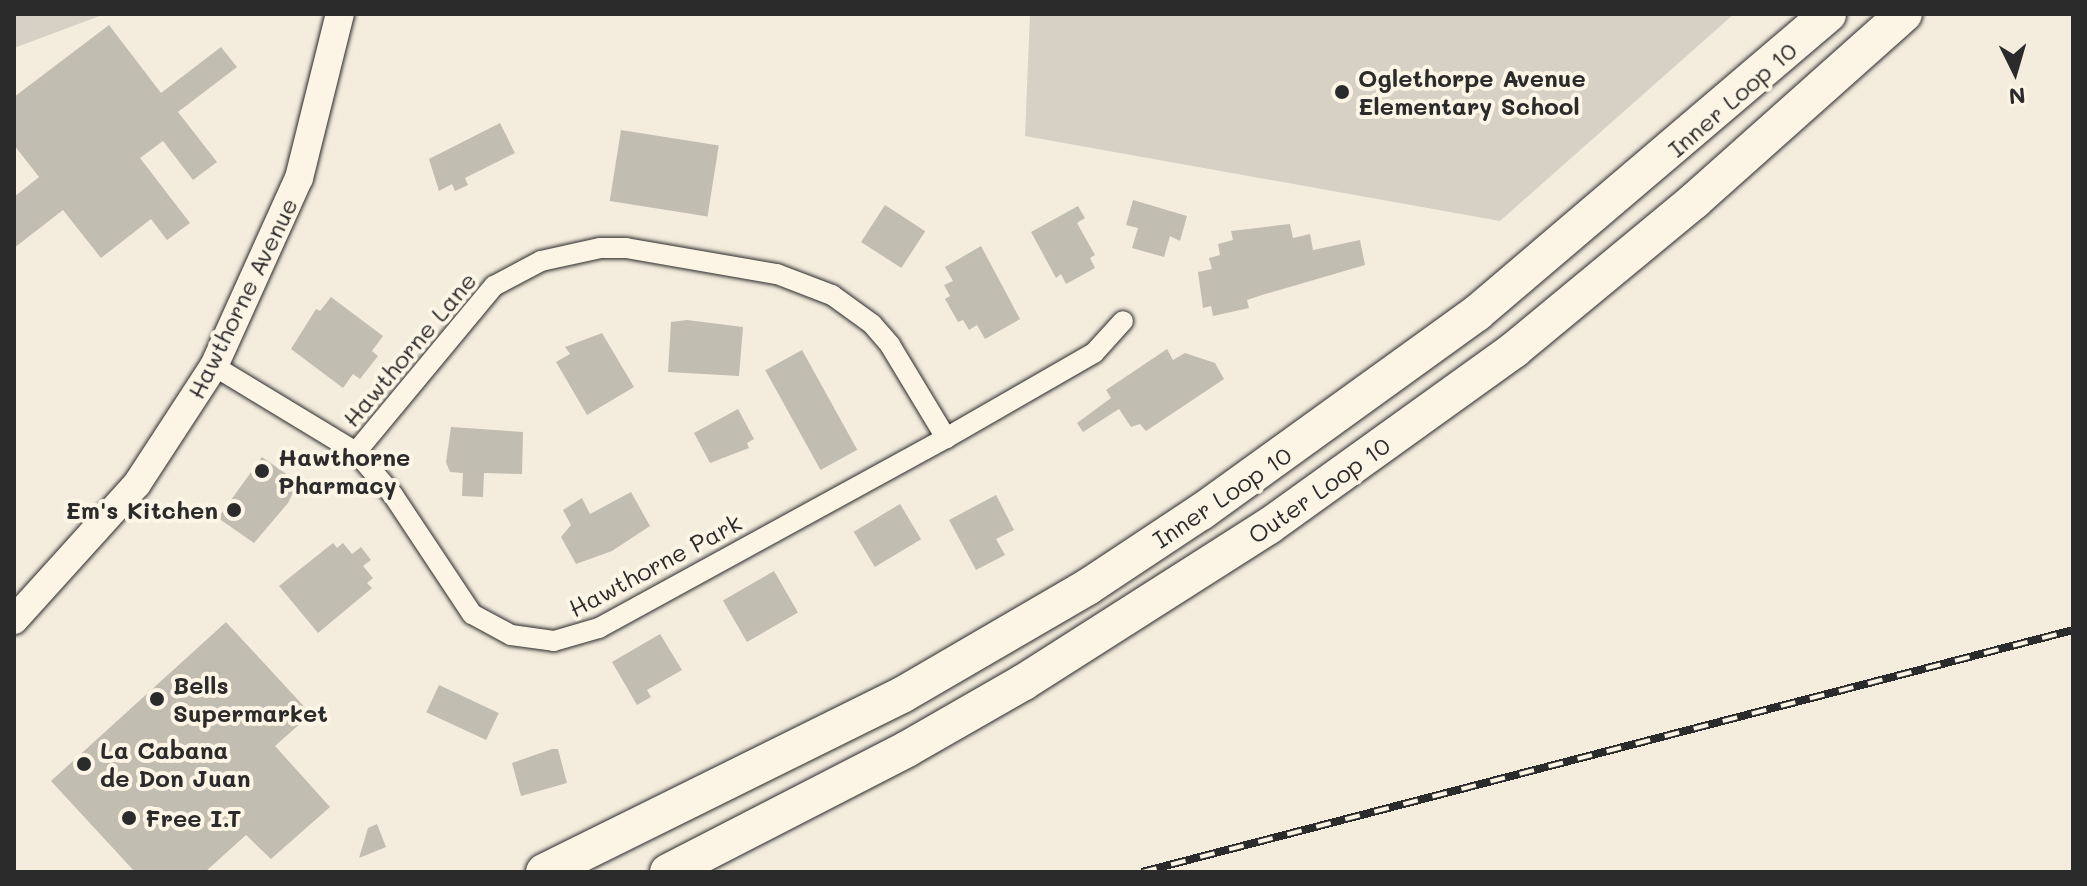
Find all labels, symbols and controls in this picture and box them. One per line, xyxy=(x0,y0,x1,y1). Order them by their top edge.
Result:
north arrow xyxy=(1975,32,2055,112)
street label: Inner Loop 10 xyxy=(1662,35,1802,163)
place label: Oglethorpe Avenue Elementary School xyxy=(1358,64,1586,120)
text: N xyxy=(2008,81,2027,112)
marker: Oglethorpe Avenue Elementary School xyxy=(1333,83,1351,101)
street label: Hawthorne Avenue xyxy=(181,193,303,403)
street label: Hawthorne Lane xyxy=(336,266,482,432)
street label: Outer Loop 10 xyxy=(1243,430,1395,550)
street label: Inner Loop 10 xyxy=(1147,440,1297,554)
place label: Hawthorne Pharmacy xyxy=(278,443,410,499)
marker: Hawthorne Pharmacy xyxy=(253,462,271,480)
place label: Em's Kitchen xyxy=(66,496,218,524)
marker: Em's Kitchen xyxy=(225,501,243,519)
street label: Hawthorne Park xyxy=(564,507,746,623)
place label: Bells Supermarket xyxy=(173,671,328,727)
marker: Bells Supermarket xyxy=(148,690,166,708)
place label: La Cabana de Don Juan xyxy=(100,736,250,792)
marker: La Cabana de Don Juan xyxy=(75,755,93,773)
place label: Free I.T xyxy=(145,804,242,832)
marker: Free I.T xyxy=(120,809,138,827)

